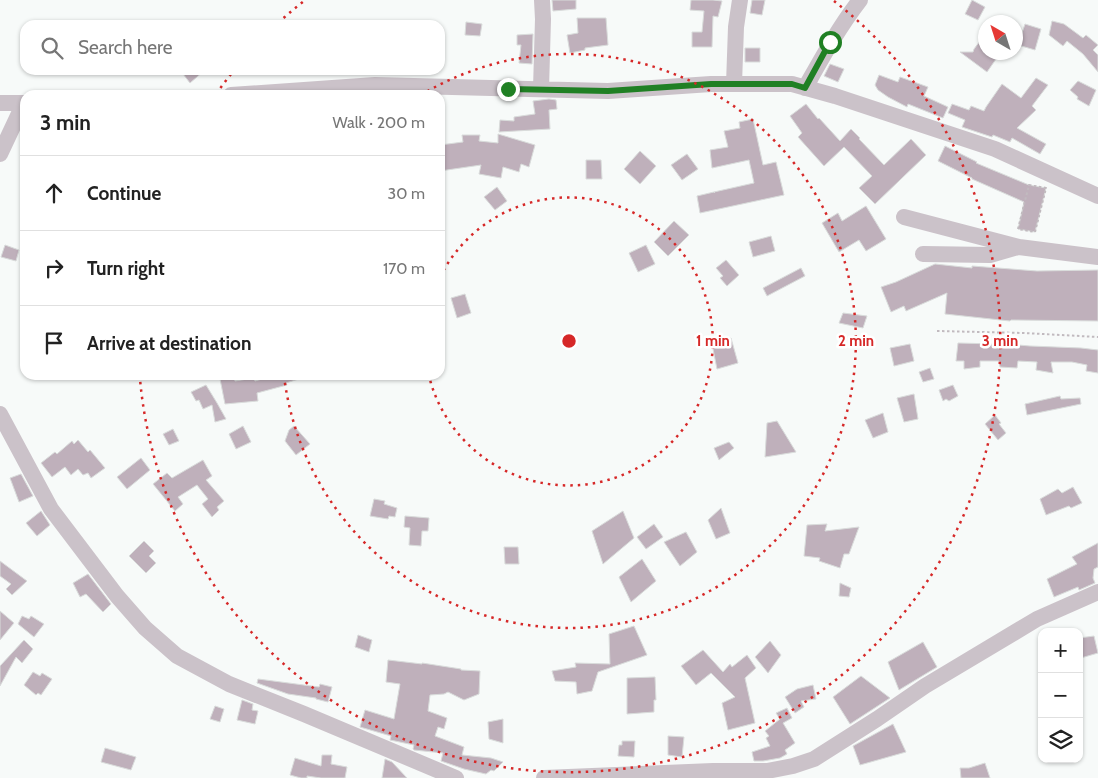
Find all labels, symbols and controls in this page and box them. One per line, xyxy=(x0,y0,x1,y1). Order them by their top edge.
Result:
north arrow xyxy=(978,15,1023,60)
search box xyxy=(20,20,445,75)
route start xyxy=(819,31,842,54)
icon: search xyxy=(38,34,66,62)
text: Search here xyxy=(78,36,172,59)
route end xyxy=(497,78,520,101)
text: 3 min xyxy=(40,110,91,135)
text: Walk · 200 m xyxy=(333,113,425,132)
icon: ahead xyxy=(40,179,68,207)
text: Continue xyxy=(87,182,161,205)
text: 30 m xyxy=(388,184,425,203)
icon: right xyxy=(40,254,68,282)
text: Turn right xyxy=(87,257,165,280)
text: 170 m xyxy=(383,259,425,278)
icon: arrive xyxy=(40,329,68,357)
text: Arrive at destination xyxy=(87,332,251,355)
centre of rings xyxy=(560,332,578,350)
text: 1 min xyxy=(696,332,730,350)
text: 2 min xyxy=(838,332,874,350)
text: 3 min xyxy=(982,332,1018,350)
map controls xyxy=(1038,628,1083,763)
button: + xyxy=(1038,628,1083,673)
button: − xyxy=(1038,673,1083,718)
button: layers xyxy=(1038,718,1083,763)

